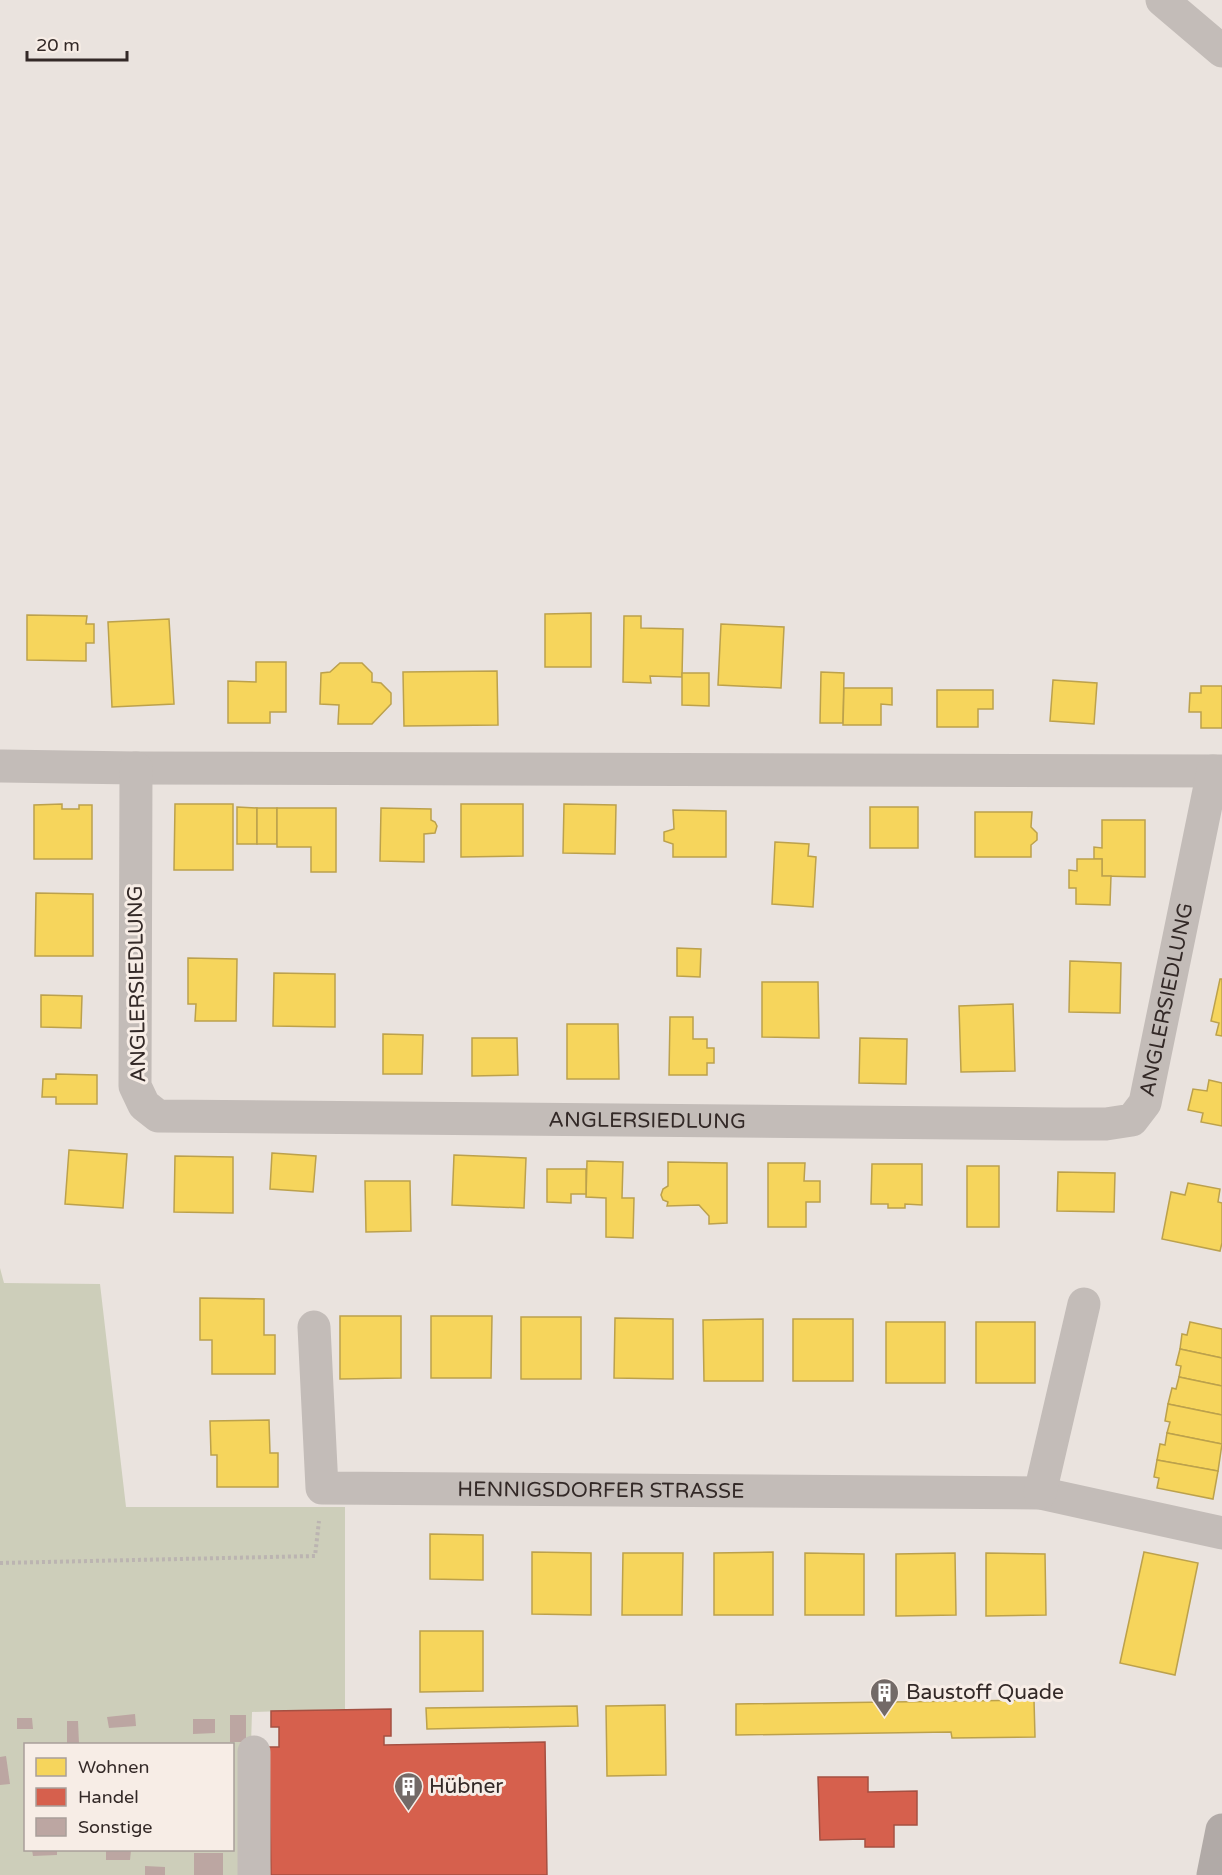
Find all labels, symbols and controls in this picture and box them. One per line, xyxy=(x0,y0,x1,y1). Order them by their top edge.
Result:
scale bar xyxy=(27,24,128,62)
text: 20 m xyxy=(36,34,80,56)
street label: ANGLERSIEDLUNG xyxy=(123,885,151,1083)
street label: ANGLERSIEDLUNG xyxy=(1134,900,1198,1099)
street label: ANGLERSIEDLUNG xyxy=(548,1107,746,1134)
street label: HENNIGSDORFER STRASSE xyxy=(457,1476,744,1503)
building icon: Baustoff Quade xyxy=(869,1676,901,1718)
place label: Baustoff Quade xyxy=(906,1680,1064,1705)
legend xyxy=(24,1743,234,1851)
text: Wohnen xyxy=(78,1756,149,1778)
building icon: Hübner xyxy=(392,1770,424,1812)
place label: Hübner xyxy=(429,1774,503,1799)
text: Handel xyxy=(78,1786,139,1808)
text: Sonstige xyxy=(78,1816,152,1838)

